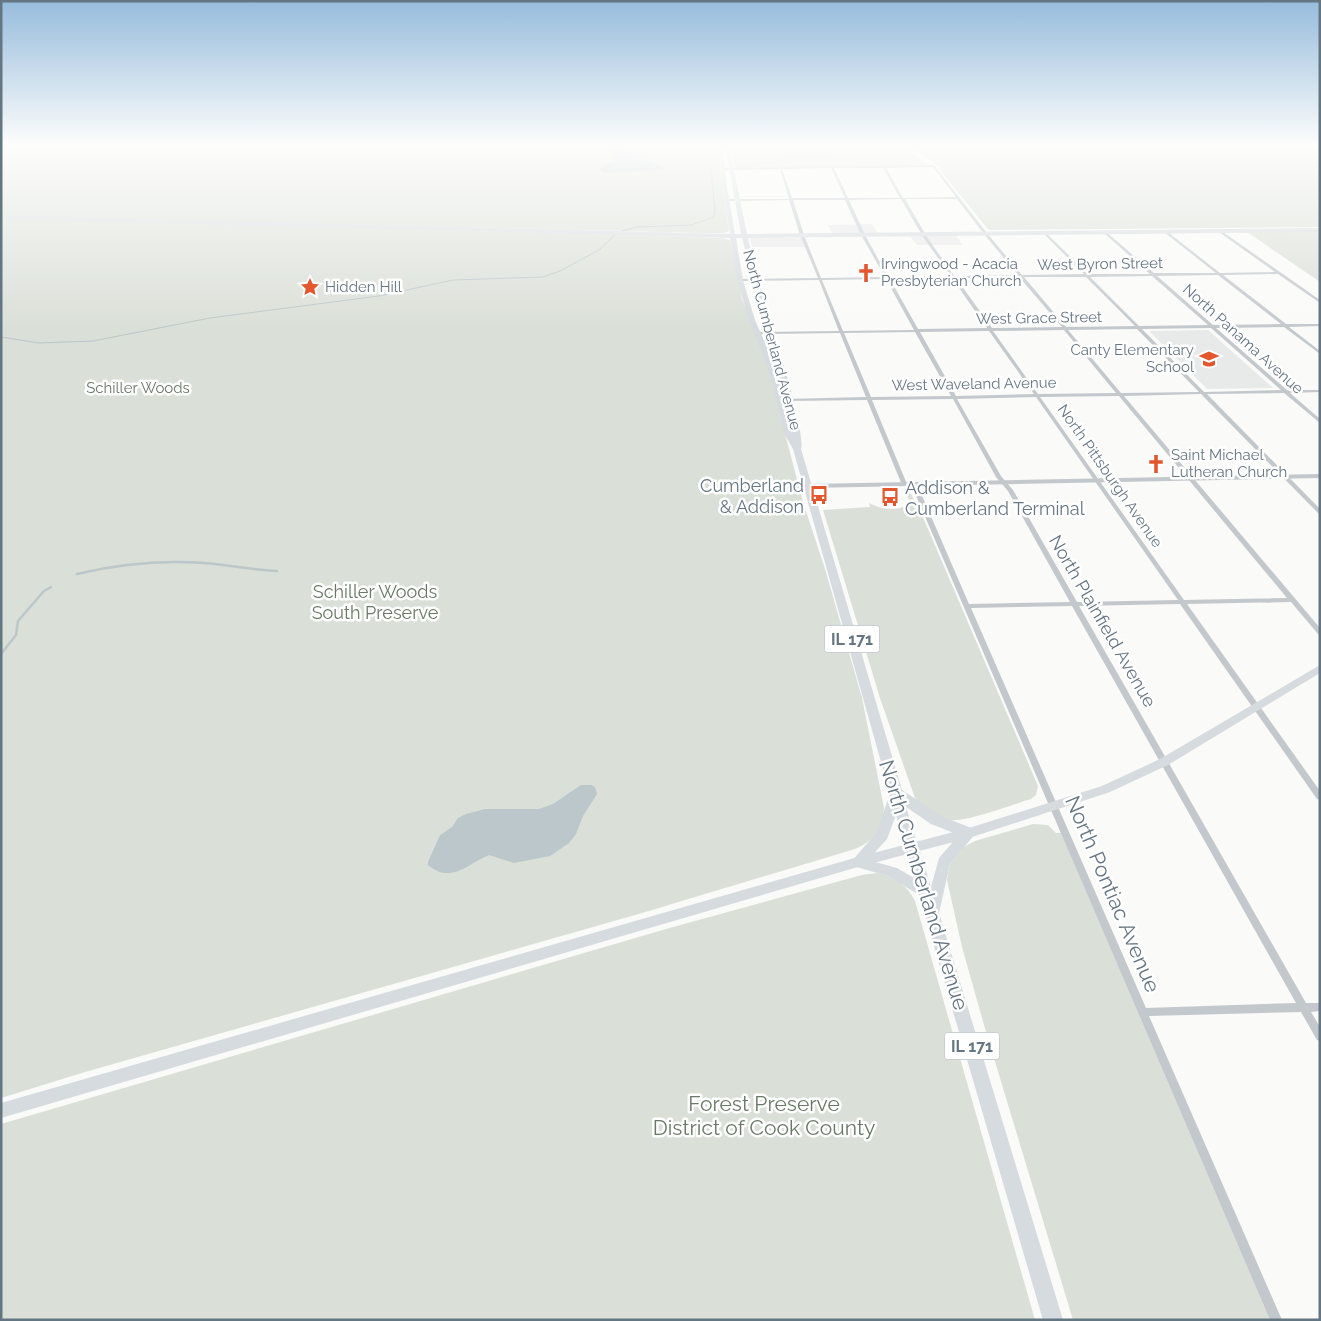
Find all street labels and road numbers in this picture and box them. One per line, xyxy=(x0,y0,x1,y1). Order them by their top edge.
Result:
street label: North Cumberland Avenue xyxy=(739,248,805,432)
street label: West Byron Street xyxy=(1037,254,1163,274)
street label: North Panama Avenue xyxy=(1179,280,1307,398)
street label: West Grace Street xyxy=(976,308,1102,328)
street label: West Waveland Avenue xyxy=(891,374,1057,394)
street label: North Pittsburgh Avenue xyxy=(1054,401,1166,551)
street label: North Plainfield Avenue xyxy=(1045,531,1161,711)
road number: IL 171 xyxy=(824,626,880,652)
street label: North Cumberland Avenue xyxy=(874,757,974,1013)
street label: North Pontiac Avenue xyxy=(1060,792,1166,996)
road number: IL 171 xyxy=(944,1032,1000,1060)

